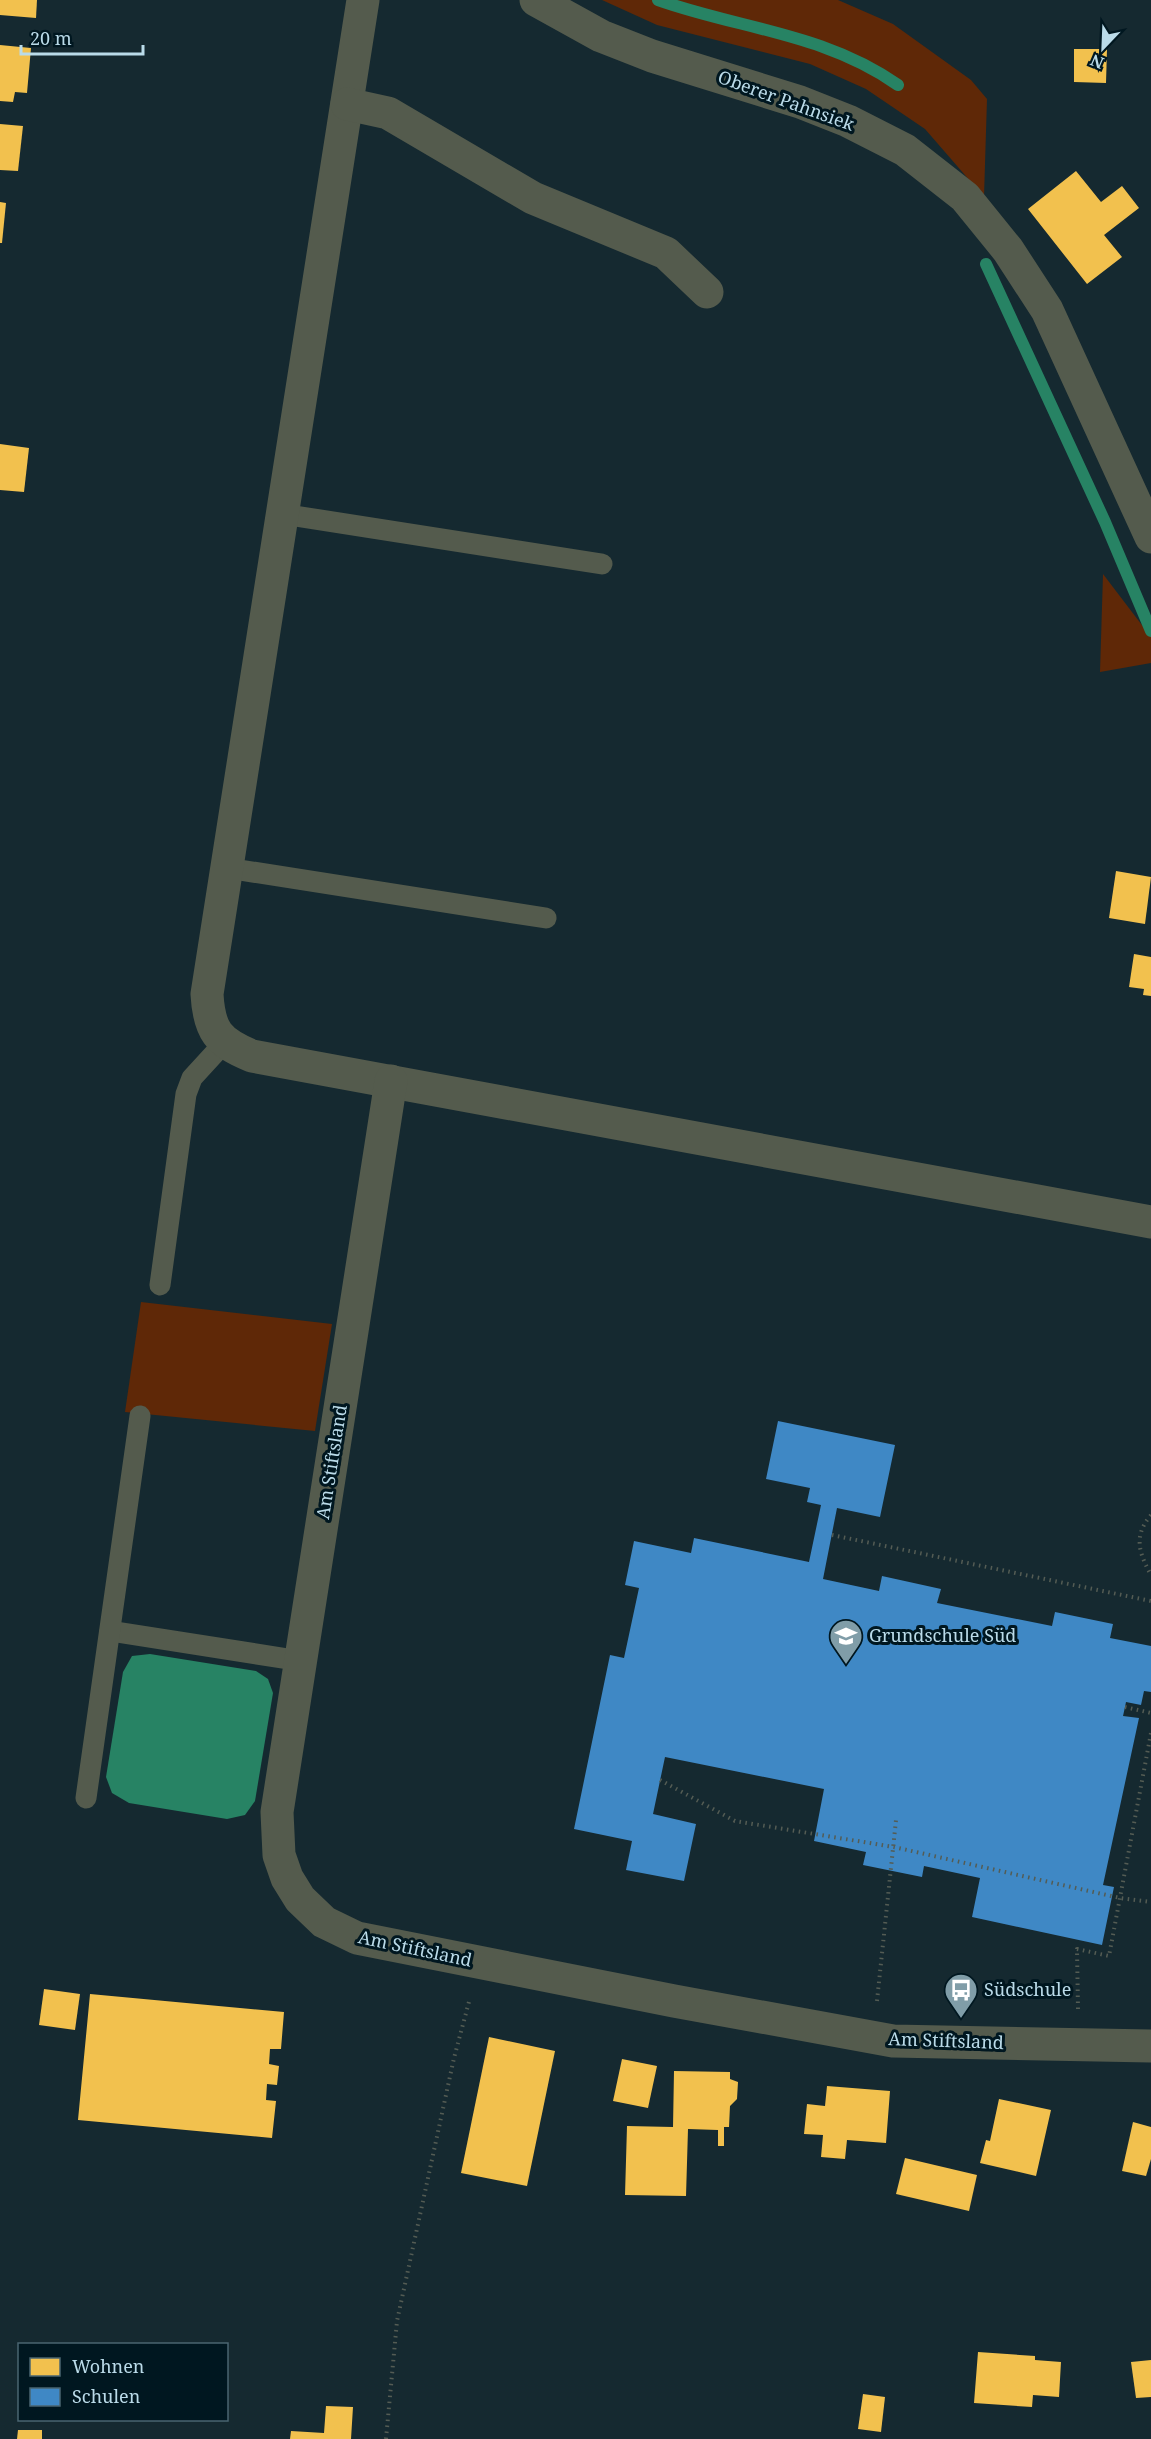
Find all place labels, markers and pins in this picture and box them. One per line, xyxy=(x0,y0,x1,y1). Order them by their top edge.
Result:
school or university icon: Grundschule Süd xyxy=(828,1618,864,1665)
place label: Grundschule Süd xyxy=(869,1623,1016,1647)
bus stop icon: Südschule xyxy=(943,1972,979,2019)
place label: Südschule xyxy=(984,1977,1071,2001)

